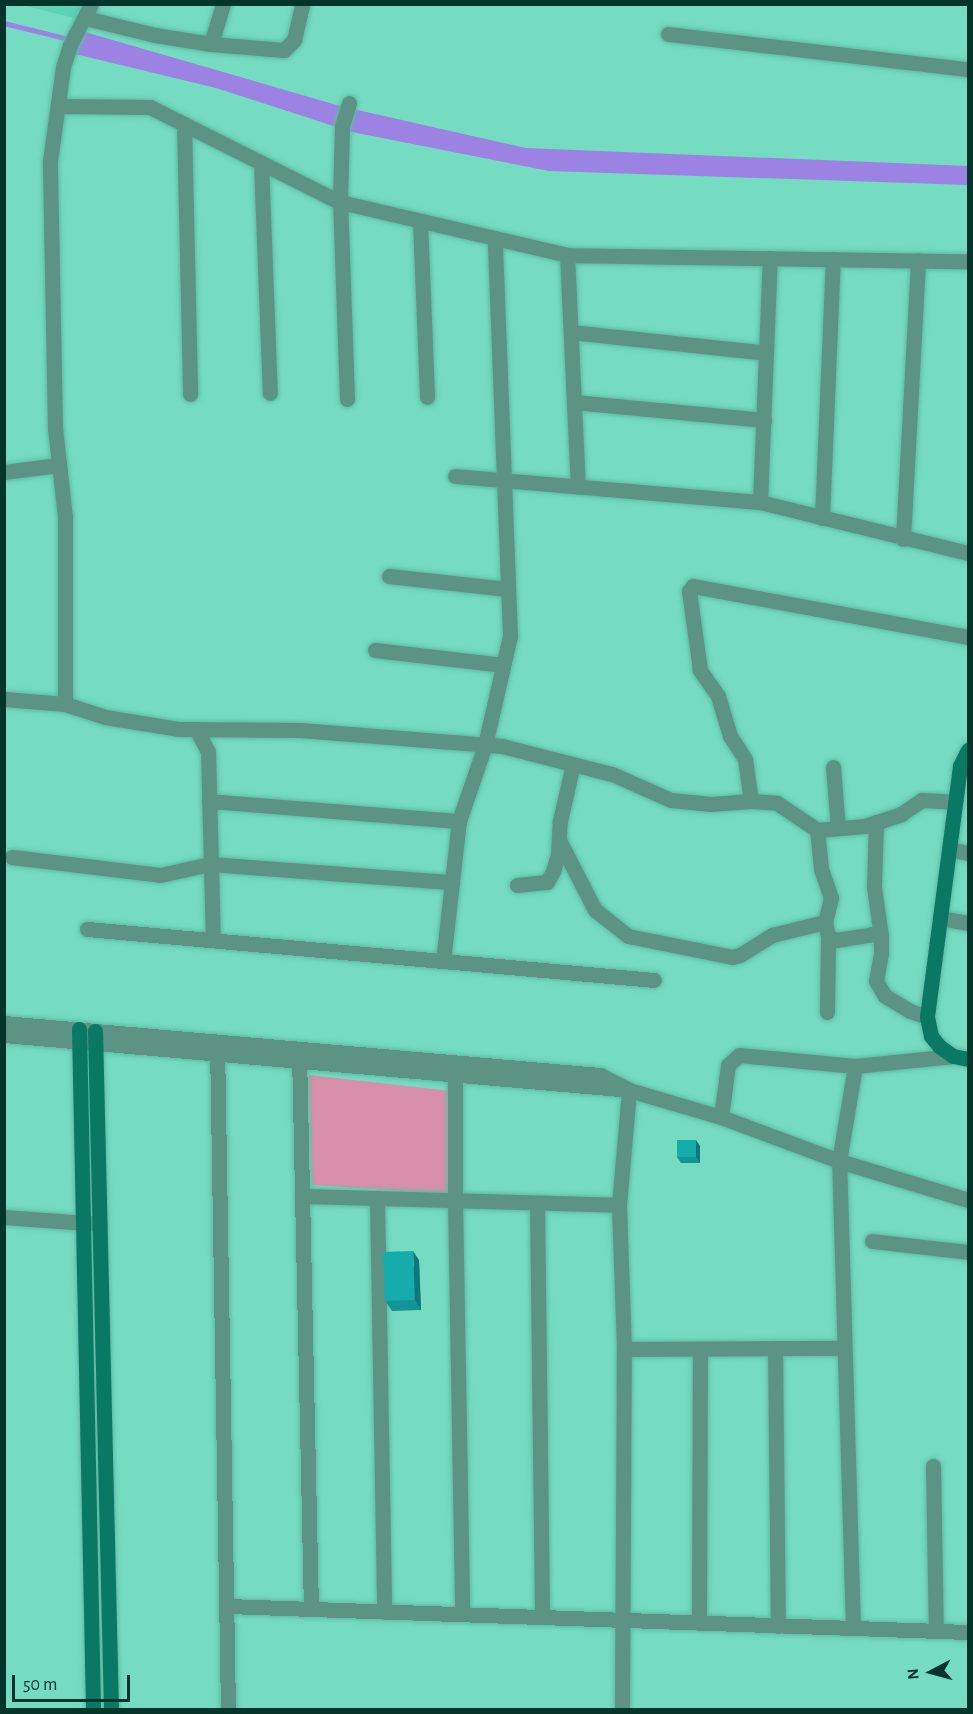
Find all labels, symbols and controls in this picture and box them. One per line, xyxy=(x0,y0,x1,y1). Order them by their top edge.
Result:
north arrow xyxy=(901,1642,961,1702)
scale bar xyxy=(15,1663,134,1701)
text: N xyxy=(905,1668,922,1680)
text: 50 m xyxy=(23,1676,57,1694)

